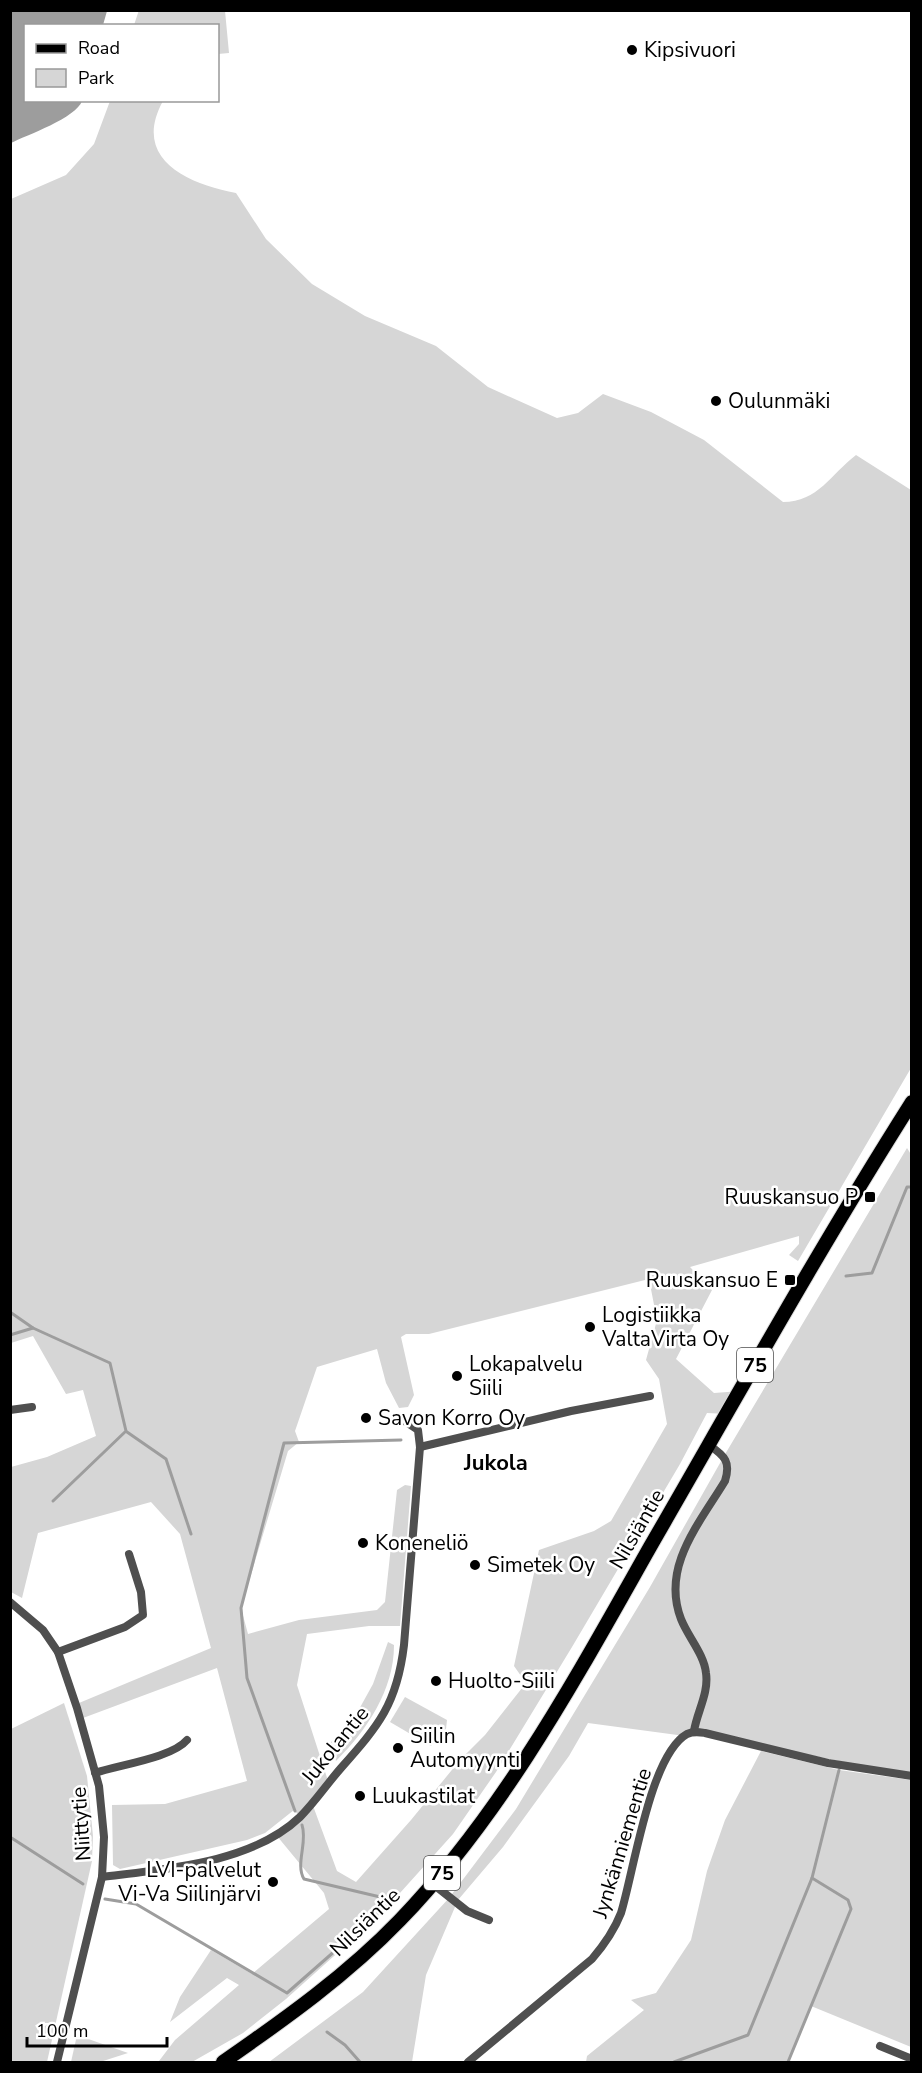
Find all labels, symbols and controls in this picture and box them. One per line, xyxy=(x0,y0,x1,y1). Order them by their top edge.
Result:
legend xyxy=(24,24,219,102)
text: Road xyxy=(78,36,120,60)
place label: Kipsivuori xyxy=(644,36,736,64)
marker: Kipsivuori xyxy=(625,43,639,57)
text: Park xyxy=(78,66,115,90)
place label: Oulunmäki xyxy=(728,387,830,415)
marker: Oulunmäki xyxy=(709,394,723,408)
place label: Ruuskansuo P xyxy=(725,1183,858,1211)
marker: Ruuskansuo P xyxy=(863,1190,877,1204)
place label: Ruuskansuo E xyxy=(646,1266,778,1294)
marker: Ruuskansuo E xyxy=(783,1273,797,1287)
place label: Logistiikka ValtaVirta Oy xyxy=(601,1301,729,1353)
marker: Logistiikka ValtaVirta Oy xyxy=(583,1320,597,1334)
road number: 75 xyxy=(737,1348,773,1382)
place label: Lokapalvelu Siili xyxy=(469,1350,583,1402)
marker: Lokapalvelu Siili xyxy=(450,1369,464,1383)
place label: Savon Korro Oy xyxy=(378,1404,525,1432)
marker: Savon Korro Oy xyxy=(359,1411,373,1425)
district label: Jukola xyxy=(463,1448,528,1478)
street label: Nilsiäntie xyxy=(603,1484,671,1574)
place label: Koneneliö xyxy=(375,1529,469,1557)
marker: Koneneliö xyxy=(356,1536,370,1550)
place label: Simetek Oy xyxy=(487,1551,595,1579)
marker: Simetek Oy xyxy=(468,1558,482,1572)
place label: Huolto-Siili xyxy=(448,1667,555,1695)
marker: Huolto-Siili xyxy=(429,1674,443,1688)
street label: Jukolantie xyxy=(294,1700,375,1791)
place label: Siilin Automyynti xyxy=(410,1722,520,1774)
marker: Siilin Automyynti xyxy=(391,1741,405,1755)
street label: Jynkänniementie xyxy=(586,1765,658,1922)
place label: Luukastilat xyxy=(372,1782,476,1810)
street label: Niittytie xyxy=(64,1786,98,1862)
marker: Luukastilat xyxy=(353,1789,367,1803)
place label: LVI-palvelut Vi-Va Siilinjärvi xyxy=(117,1856,262,1908)
road number: 75 xyxy=(424,1856,460,1890)
marker: LVI-palvelut Vi-Va Siilinjärvi xyxy=(266,1875,280,1889)
street label: Nilsiäntie xyxy=(324,1881,406,1963)
scale bar xyxy=(27,2010,166,2048)
text: 100 m xyxy=(36,2019,88,2043)

